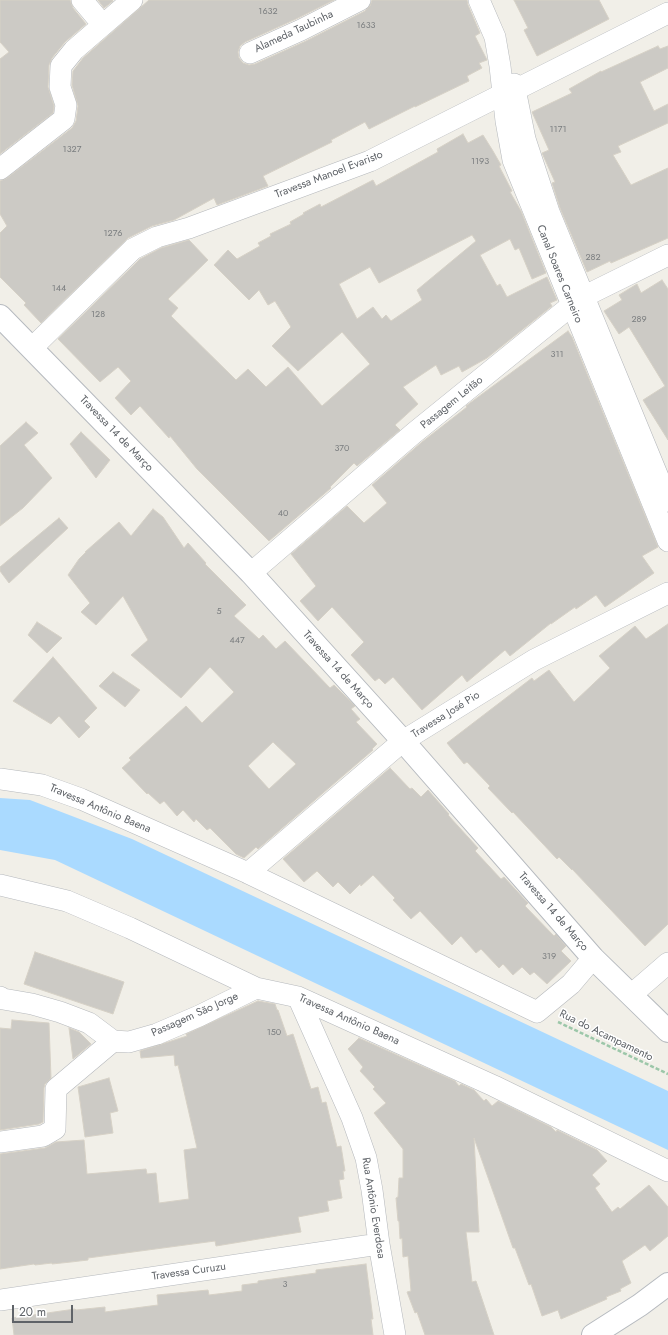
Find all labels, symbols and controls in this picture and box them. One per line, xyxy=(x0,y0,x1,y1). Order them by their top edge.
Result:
house number: 1632 xyxy=(258,7,278,17)
street label: Alameda Taubinha xyxy=(253,8,335,56)
house number: 1633 xyxy=(356,21,376,31)
house number: 1171 xyxy=(550,125,566,135)
house number: 1327 xyxy=(63,145,81,155)
street label: Travessa Manoel Evaristo xyxy=(273,148,385,202)
house number: 1193 xyxy=(471,157,489,167)
street label: Canal Soares Carneiro xyxy=(533,223,585,325)
house number: 1276 xyxy=(103,229,123,239)
house number: 282 xyxy=(585,253,601,263)
house number: 144 xyxy=(52,284,66,294)
house number: 128 xyxy=(91,310,105,320)
house number: 289 xyxy=(631,315,647,325)
house number: 311 xyxy=(550,350,564,360)
street label: Passagem Leitão xyxy=(418,374,486,432)
street label: Travessa 14 de Março xyxy=(77,393,155,475)
house number: 370 xyxy=(335,444,349,454)
house number: 40 xyxy=(278,509,288,519)
house number: 5 xyxy=(216,607,222,617)
street label: Travessa 14 de Março xyxy=(300,628,376,712)
house number: 447 xyxy=(229,636,245,646)
street label: Travessa José Pio xyxy=(409,689,483,741)
street label: Travessa Antônio Baena xyxy=(47,782,153,836)
street label: Travessa 14 de Março xyxy=(515,870,591,954)
house number: 319 xyxy=(542,952,556,962)
street label: Passagem São Jorge xyxy=(149,990,241,1040)
street label: Travessa Antônio Baena xyxy=(297,992,401,1048)
street label: Rua do Acampamento xyxy=(557,1008,655,1064)
house number: 150 xyxy=(267,1028,281,1038)
street label: Rua Antônio Everdosa xyxy=(358,1156,388,1260)
street label: Travessa Curuzu xyxy=(151,1260,227,1284)
house number: 3 xyxy=(283,1280,287,1290)
scale bar xyxy=(14,1297,75,1323)
text: 20 m xyxy=(19,1303,46,1321)

